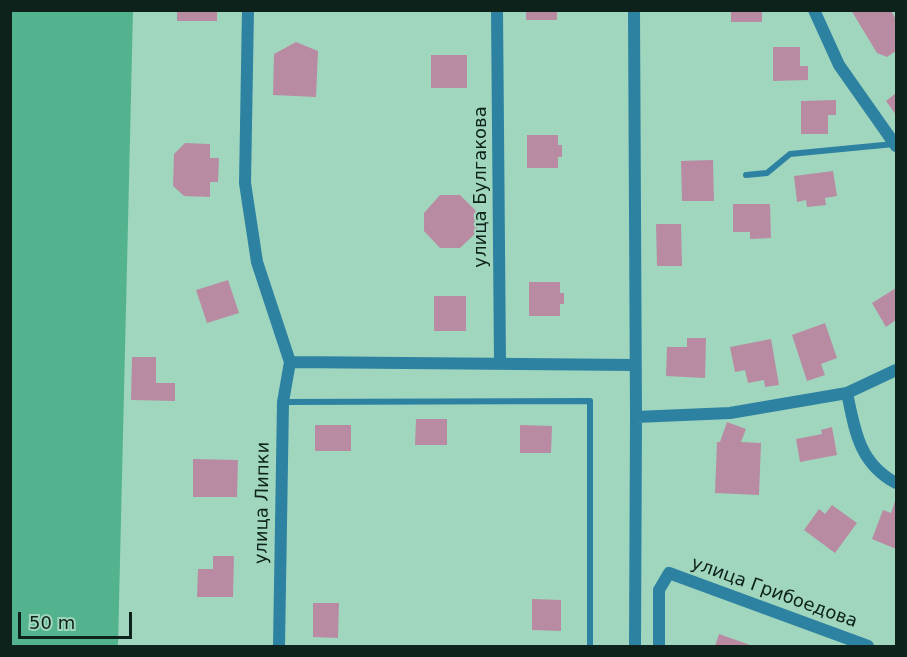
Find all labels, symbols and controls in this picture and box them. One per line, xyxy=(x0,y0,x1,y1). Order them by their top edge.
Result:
street label: улица Булгакова xyxy=(470,106,492,268)
street label: улица Липки xyxy=(251,442,275,564)
street label: улица Грибоедова xyxy=(688,553,860,633)
scale bar xyxy=(21,600,135,638)
text: 50 m xyxy=(29,612,75,633)

